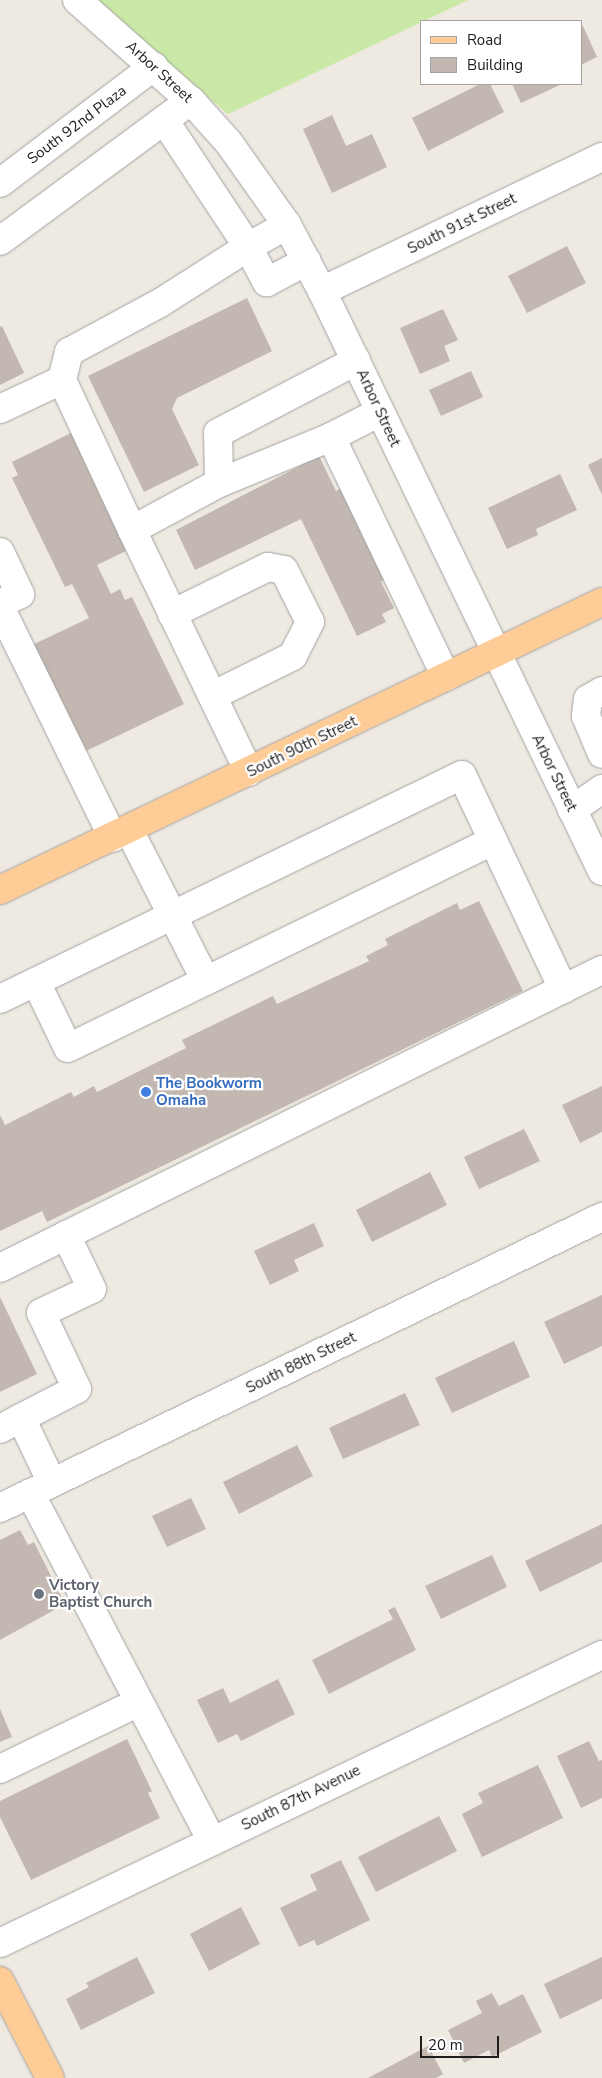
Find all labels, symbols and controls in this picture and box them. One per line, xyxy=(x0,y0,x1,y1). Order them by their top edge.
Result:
legend xyxy=(420,20,582,85)
text: Road xyxy=(467,30,502,50)
street label: Arbor Street xyxy=(122,37,196,107)
text: Building xyxy=(467,55,523,75)
street label: South 92nd Plaza xyxy=(24,82,130,168)
street label: South 91st Street xyxy=(405,190,519,258)
street label: Arbor Street xyxy=(352,366,404,450)
street label: South 90th Street xyxy=(244,713,360,781)
street label: Arbor Street xyxy=(528,732,580,814)
place label: The Bookworm Omaha xyxy=(156,1074,262,1109)
marker: The Bookworm Omaha xyxy=(140,1086,152,1098)
street label: South 88th Street xyxy=(243,1329,359,1397)
place label: Victory Baptist Church xyxy=(49,1576,152,1611)
marker: Victory Baptist Church xyxy=(33,1588,45,1600)
street label: South 87th Avenue xyxy=(239,1761,363,1835)
scale bar xyxy=(422,2026,501,2058)
text: 20 m xyxy=(428,2035,463,2055)

